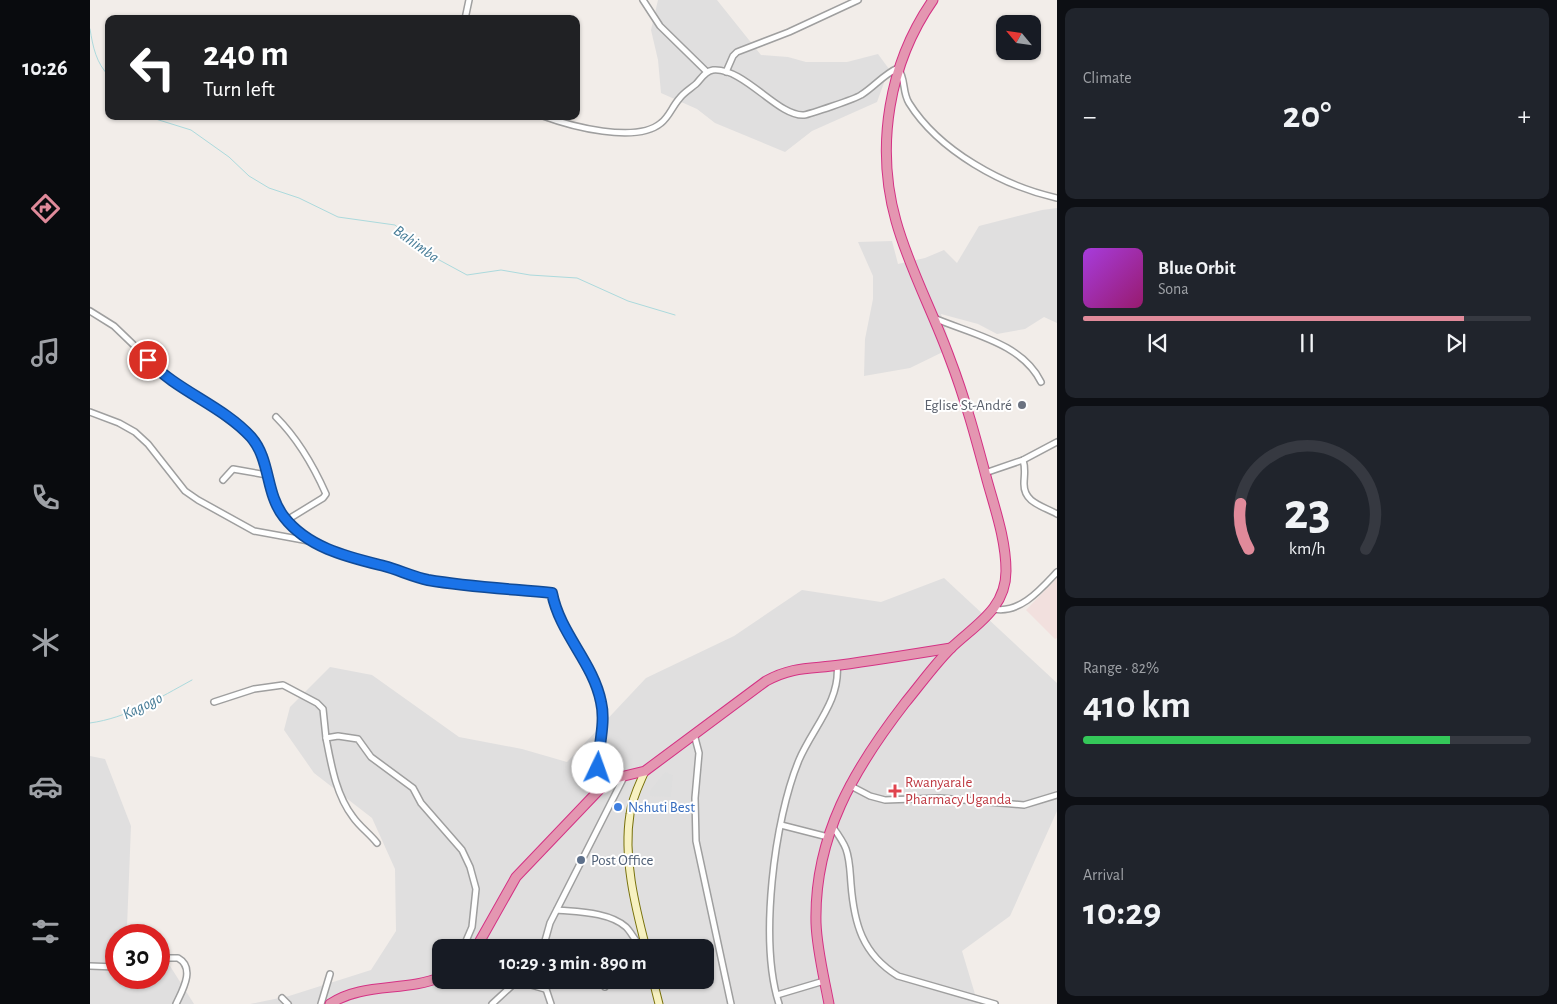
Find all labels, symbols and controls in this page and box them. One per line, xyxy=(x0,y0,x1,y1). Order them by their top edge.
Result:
north arrow xyxy=(996,15,1041,60)
map controls xyxy=(996,15,1041,60)
icon: left xyxy=(120,35,185,100)
text: 240 m xyxy=(203,37,289,72)
text: 10:26 xyxy=(22,57,68,79)
text: Climate xyxy=(1083,70,1132,86)
text: Turn left xyxy=(203,78,275,100)
text: 20° xyxy=(1283,97,1331,135)
text: − xyxy=(1083,103,1096,131)
text: + xyxy=(1518,103,1531,131)
icon: directions xyxy=(28,191,63,226)
water label: Bahimba xyxy=(391,222,442,265)
text: Blue Orbit xyxy=(1158,259,1236,278)
text: Sona xyxy=(1158,281,1189,297)
icon: previous xyxy=(1144,329,1172,357)
icon: pause xyxy=(1293,329,1321,357)
icon: next xyxy=(1442,329,1470,357)
icon: music xyxy=(28,335,63,370)
pin xyxy=(127,339,169,381)
icon: arrive xyxy=(134,346,162,374)
place label: Eglise St-André xyxy=(925,398,1012,413)
marker: Eglise St-André xyxy=(1016,399,1028,411)
icon: phone xyxy=(28,480,63,515)
text: 23 xyxy=(1284,486,1330,538)
text: km/h xyxy=(1289,540,1325,558)
icon: climate xyxy=(28,625,63,660)
text: Range · 82% xyxy=(1083,660,1159,676)
text: 410 km xyxy=(1083,687,1191,725)
water label: Kagogo xyxy=(120,689,165,722)
position arrow xyxy=(571,741,623,793)
icon: car xyxy=(28,769,63,804)
place label: Rwanyarale Pharmacy Uganda xyxy=(905,775,1012,807)
marker: Rwanyarale Pharmacy Uganda xyxy=(889,785,901,797)
place label: Nshuti Best xyxy=(628,800,695,815)
marker: Nshuti Best xyxy=(612,801,624,813)
place label: Post Office xyxy=(591,853,654,868)
marker: Post Office xyxy=(575,854,587,866)
text: Arrival xyxy=(1083,867,1124,883)
text: 10:29 xyxy=(1083,894,1161,932)
icon: filters xyxy=(28,914,63,949)
speed limit sign: 30 xyxy=(105,924,170,989)
text: 10:29 · 3 min · 890 m xyxy=(499,954,647,973)

